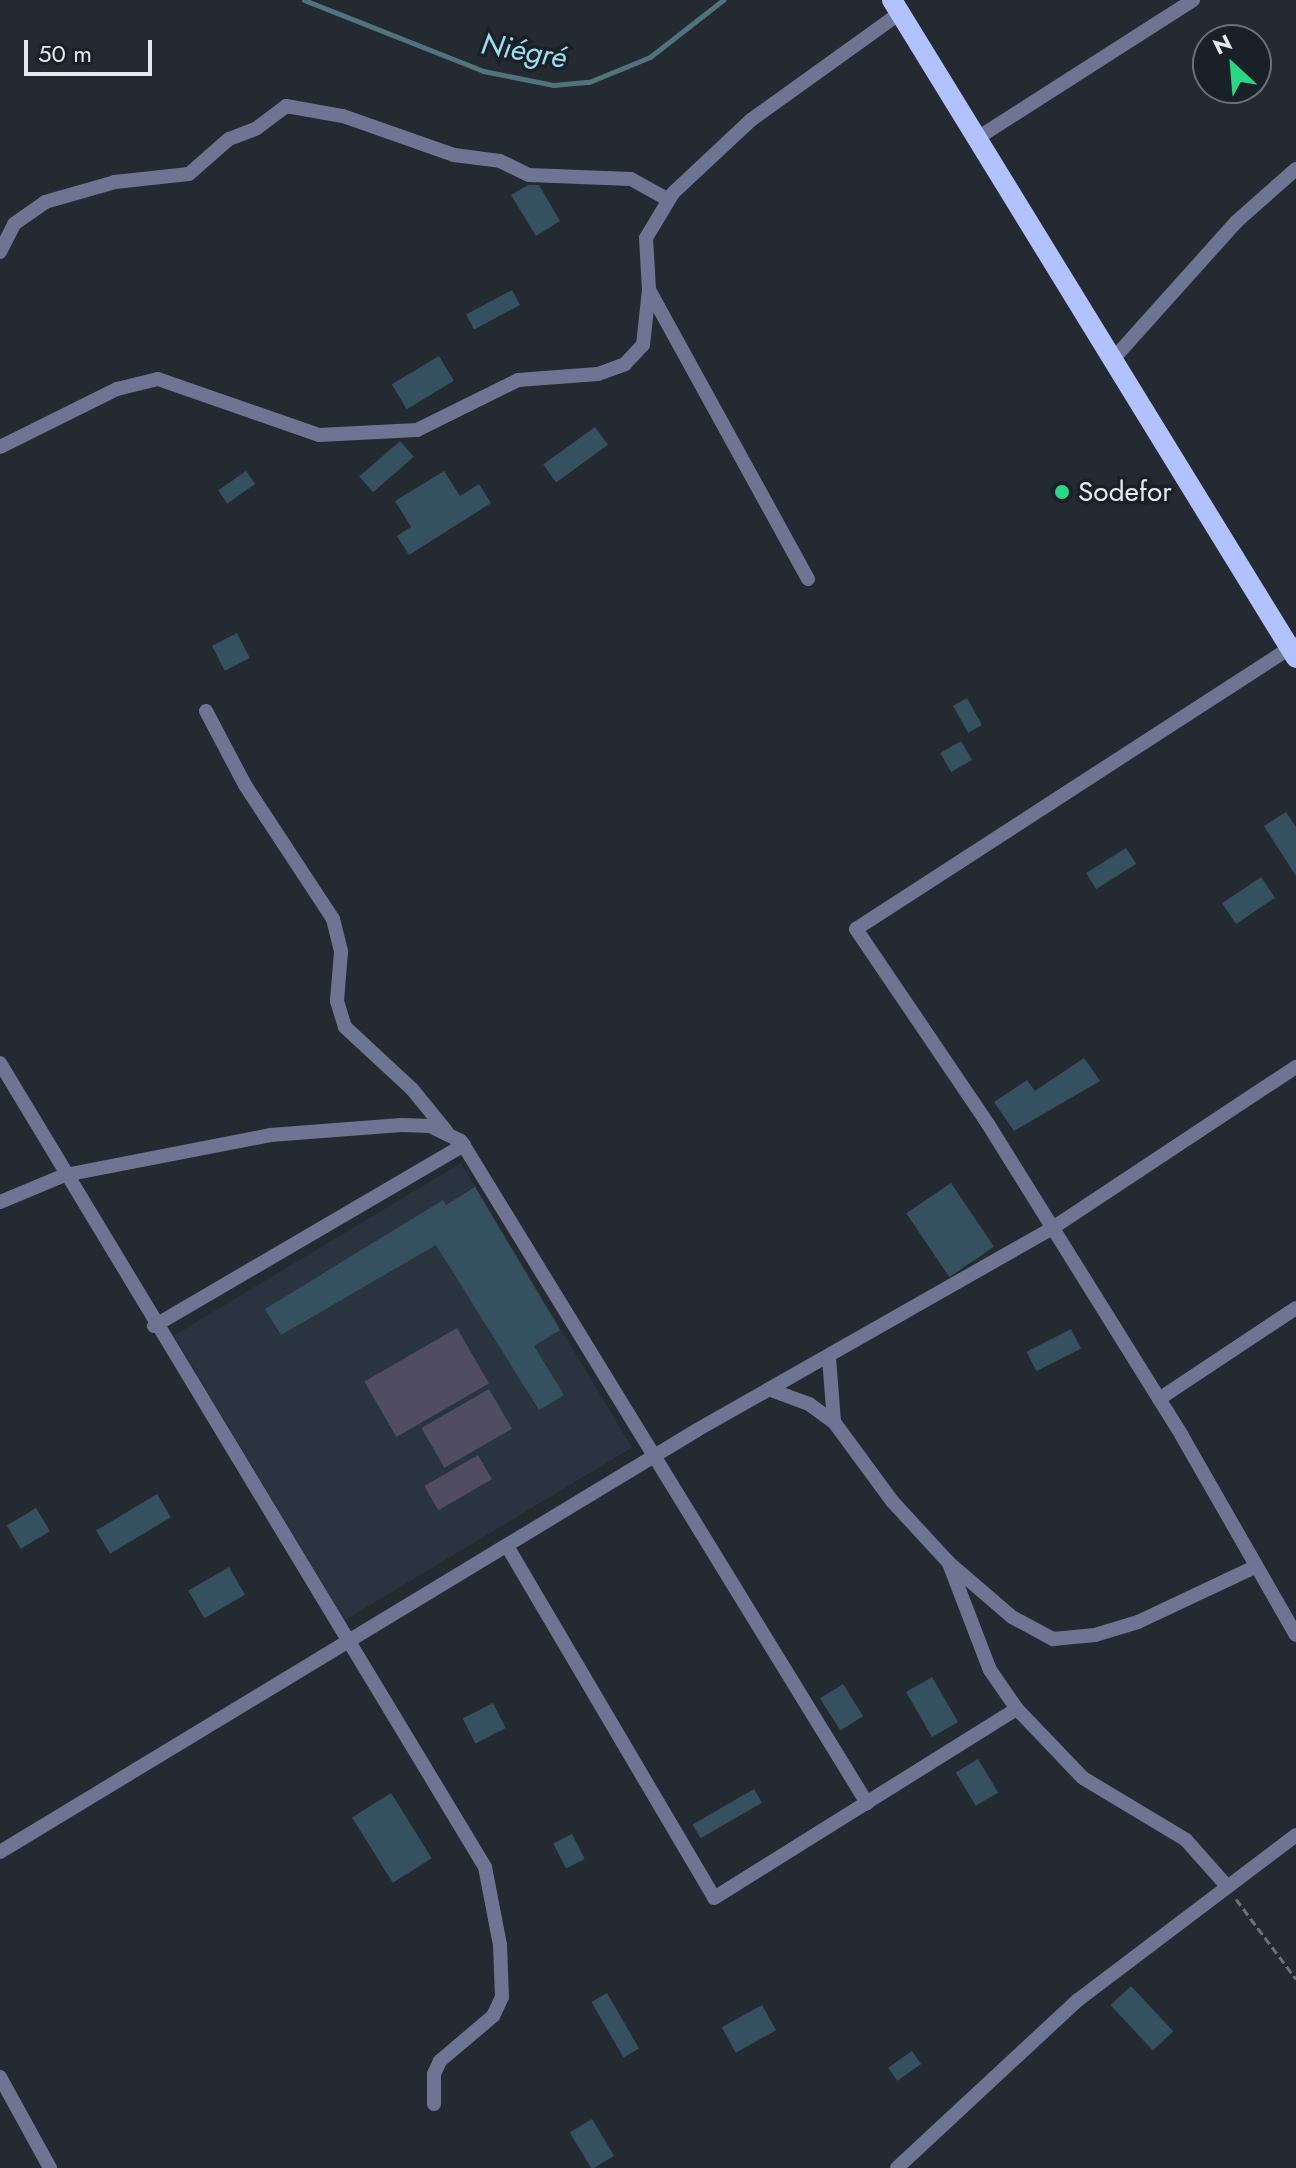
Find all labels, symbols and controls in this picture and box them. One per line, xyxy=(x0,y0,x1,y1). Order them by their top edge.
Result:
scale bar xyxy=(28,24,156,74)
north arrow xyxy=(1192,24,1272,104)
water label: Niégré xyxy=(478,26,570,76)
text: N xyxy=(1207,26,1237,62)
text: 50 m xyxy=(38,36,92,71)
place label: Sodefor xyxy=(1078,475,1172,509)
marker: Sodefor xyxy=(1053,483,1071,501)

